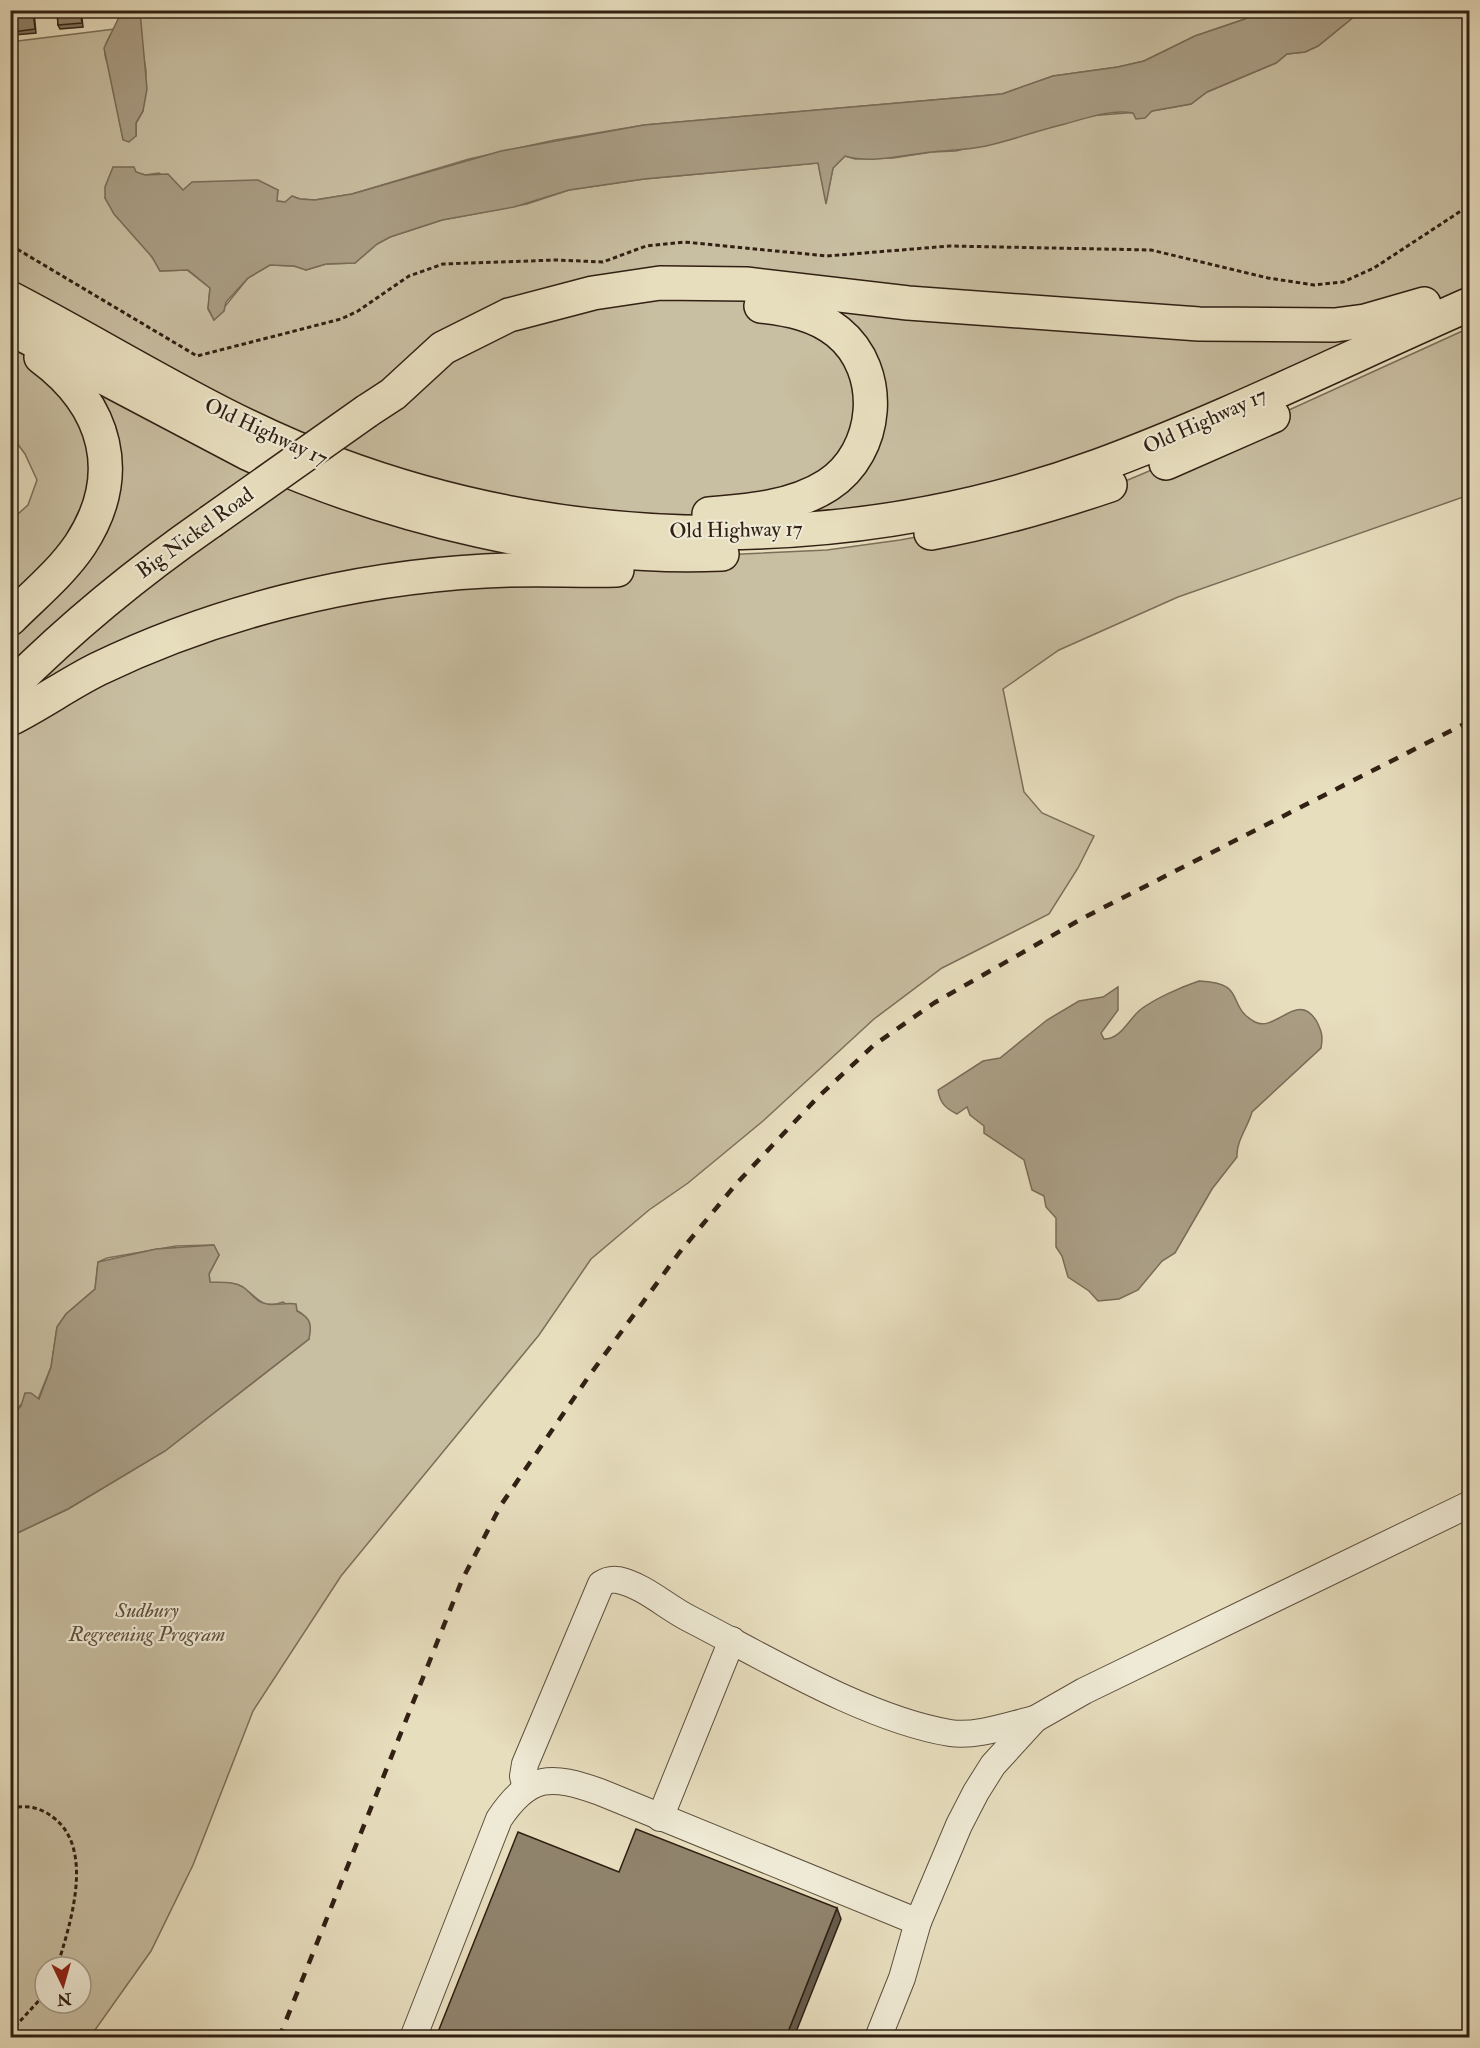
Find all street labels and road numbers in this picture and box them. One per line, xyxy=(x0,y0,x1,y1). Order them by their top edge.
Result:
street label: Old Highway 17 xyxy=(1139,381,1272,460)
street label: Old Highway 17 xyxy=(200,392,332,472)
street label: Big Nickel Road xyxy=(131,481,260,585)
street label: Old Highway 17 xyxy=(669,515,803,545)

